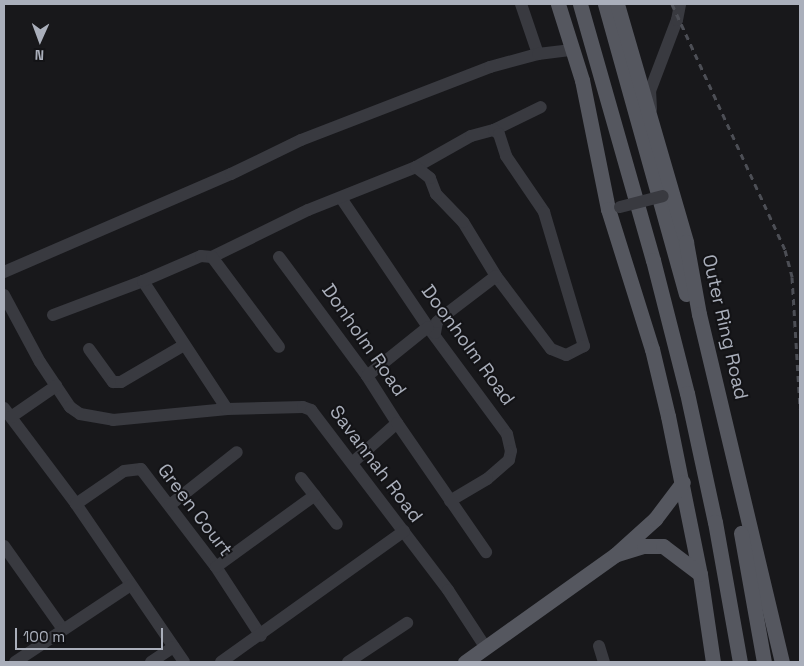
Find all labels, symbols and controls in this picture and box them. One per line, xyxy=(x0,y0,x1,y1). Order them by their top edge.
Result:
north arrow xyxy=(15,15,65,65)
text: N xyxy=(34,46,44,64)
street label: Outer Ring Road xyxy=(697,252,753,402)
street label: Donholm Road xyxy=(317,279,411,401)
street label: Doonholm Road xyxy=(417,280,519,410)
street label: Savannah Road xyxy=(325,401,427,527)
street label: Green Court xyxy=(153,459,237,561)
scale bar xyxy=(18,618,165,650)
text: 100 m xyxy=(23,627,65,646)

